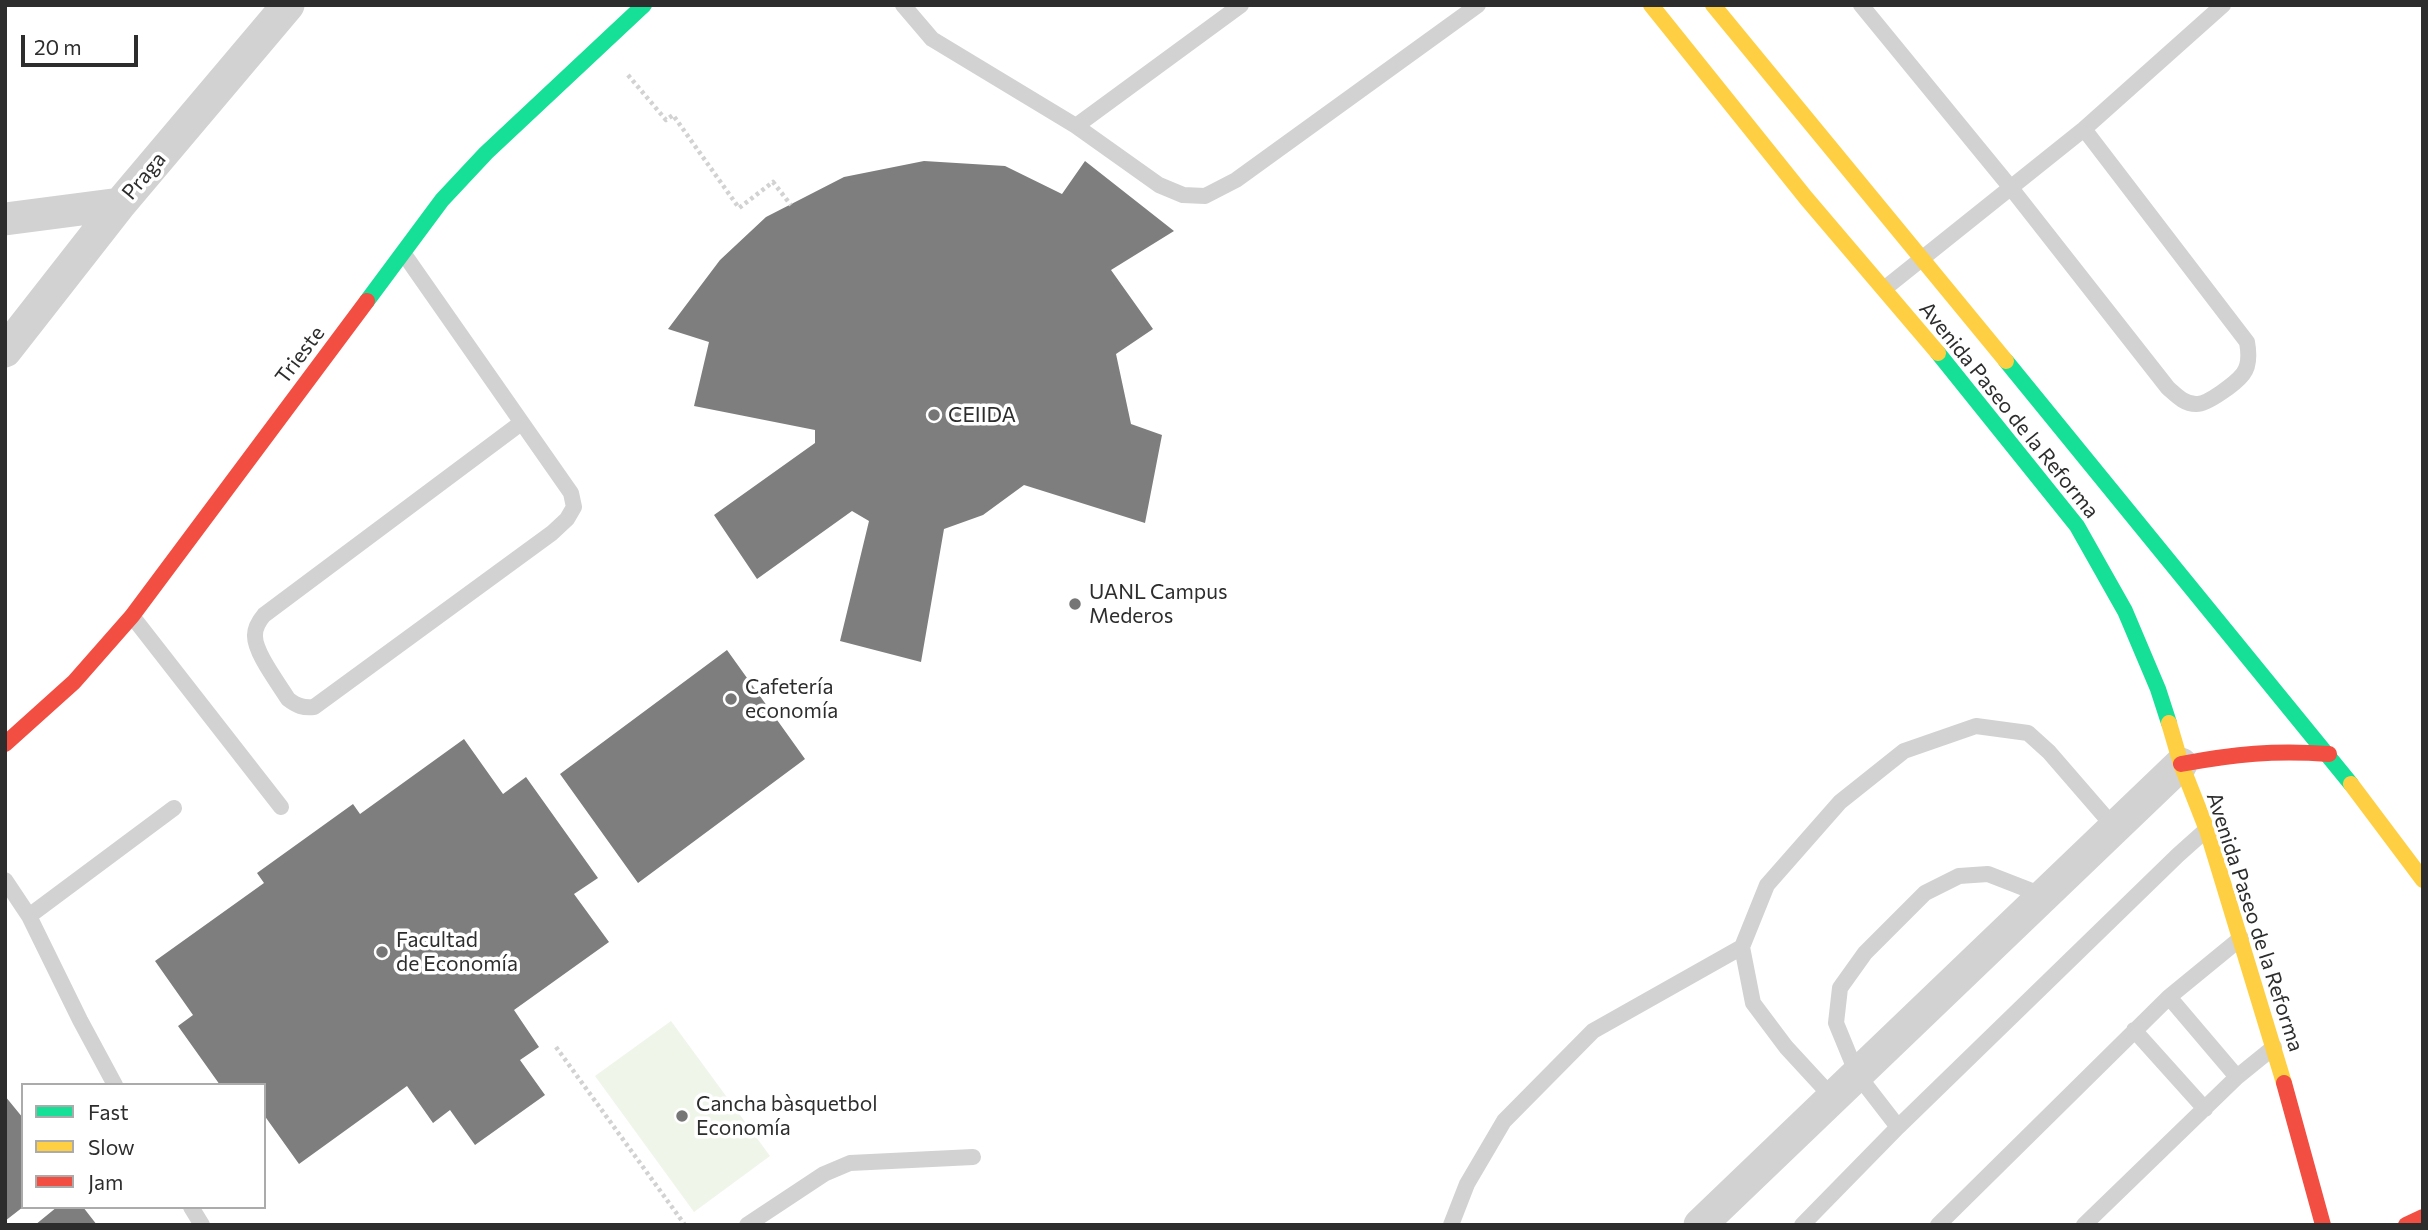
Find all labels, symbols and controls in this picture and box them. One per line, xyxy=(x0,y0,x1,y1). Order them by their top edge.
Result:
scale bar xyxy=(24,21,142,65)
text: 20 m xyxy=(34,34,82,59)
street label: Praga xyxy=(117,147,171,205)
street label: Avenida Paseo de la Reforma xyxy=(1914,297,2104,523)
street label: Trieste xyxy=(270,321,330,389)
place label: CEIIDA xyxy=(948,402,1016,428)
marker: CEIIDA xyxy=(926,407,942,423)
place label: UANL Campus Mederos xyxy=(1089,579,1227,629)
marker: UANL Campus Mederos xyxy=(1067,596,1083,612)
place label: Cafetería economía xyxy=(745,674,838,724)
marker: Cafetería economía xyxy=(723,691,739,707)
street label: Avenida Paseo de la Reforma xyxy=(2201,789,2309,1055)
place label: Facultad de Economía xyxy=(396,927,518,977)
marker: Facultad de Economía xyxy=(374,944,390,960)
legend xyxy=(21,1083,266,1209)
place label: Cancha bàsquetbol Economía xyxy=(696,1091,878,1141)
text: Fast xyxy=(88,1099,129,1124)
marker: Cancha bàsquetbol Economía xyxy=(674,1108,690,1124)
text: Slow xyxy=(88,1134,135,1159)
text: Jam xyxy=(88,1169,123,1194)

